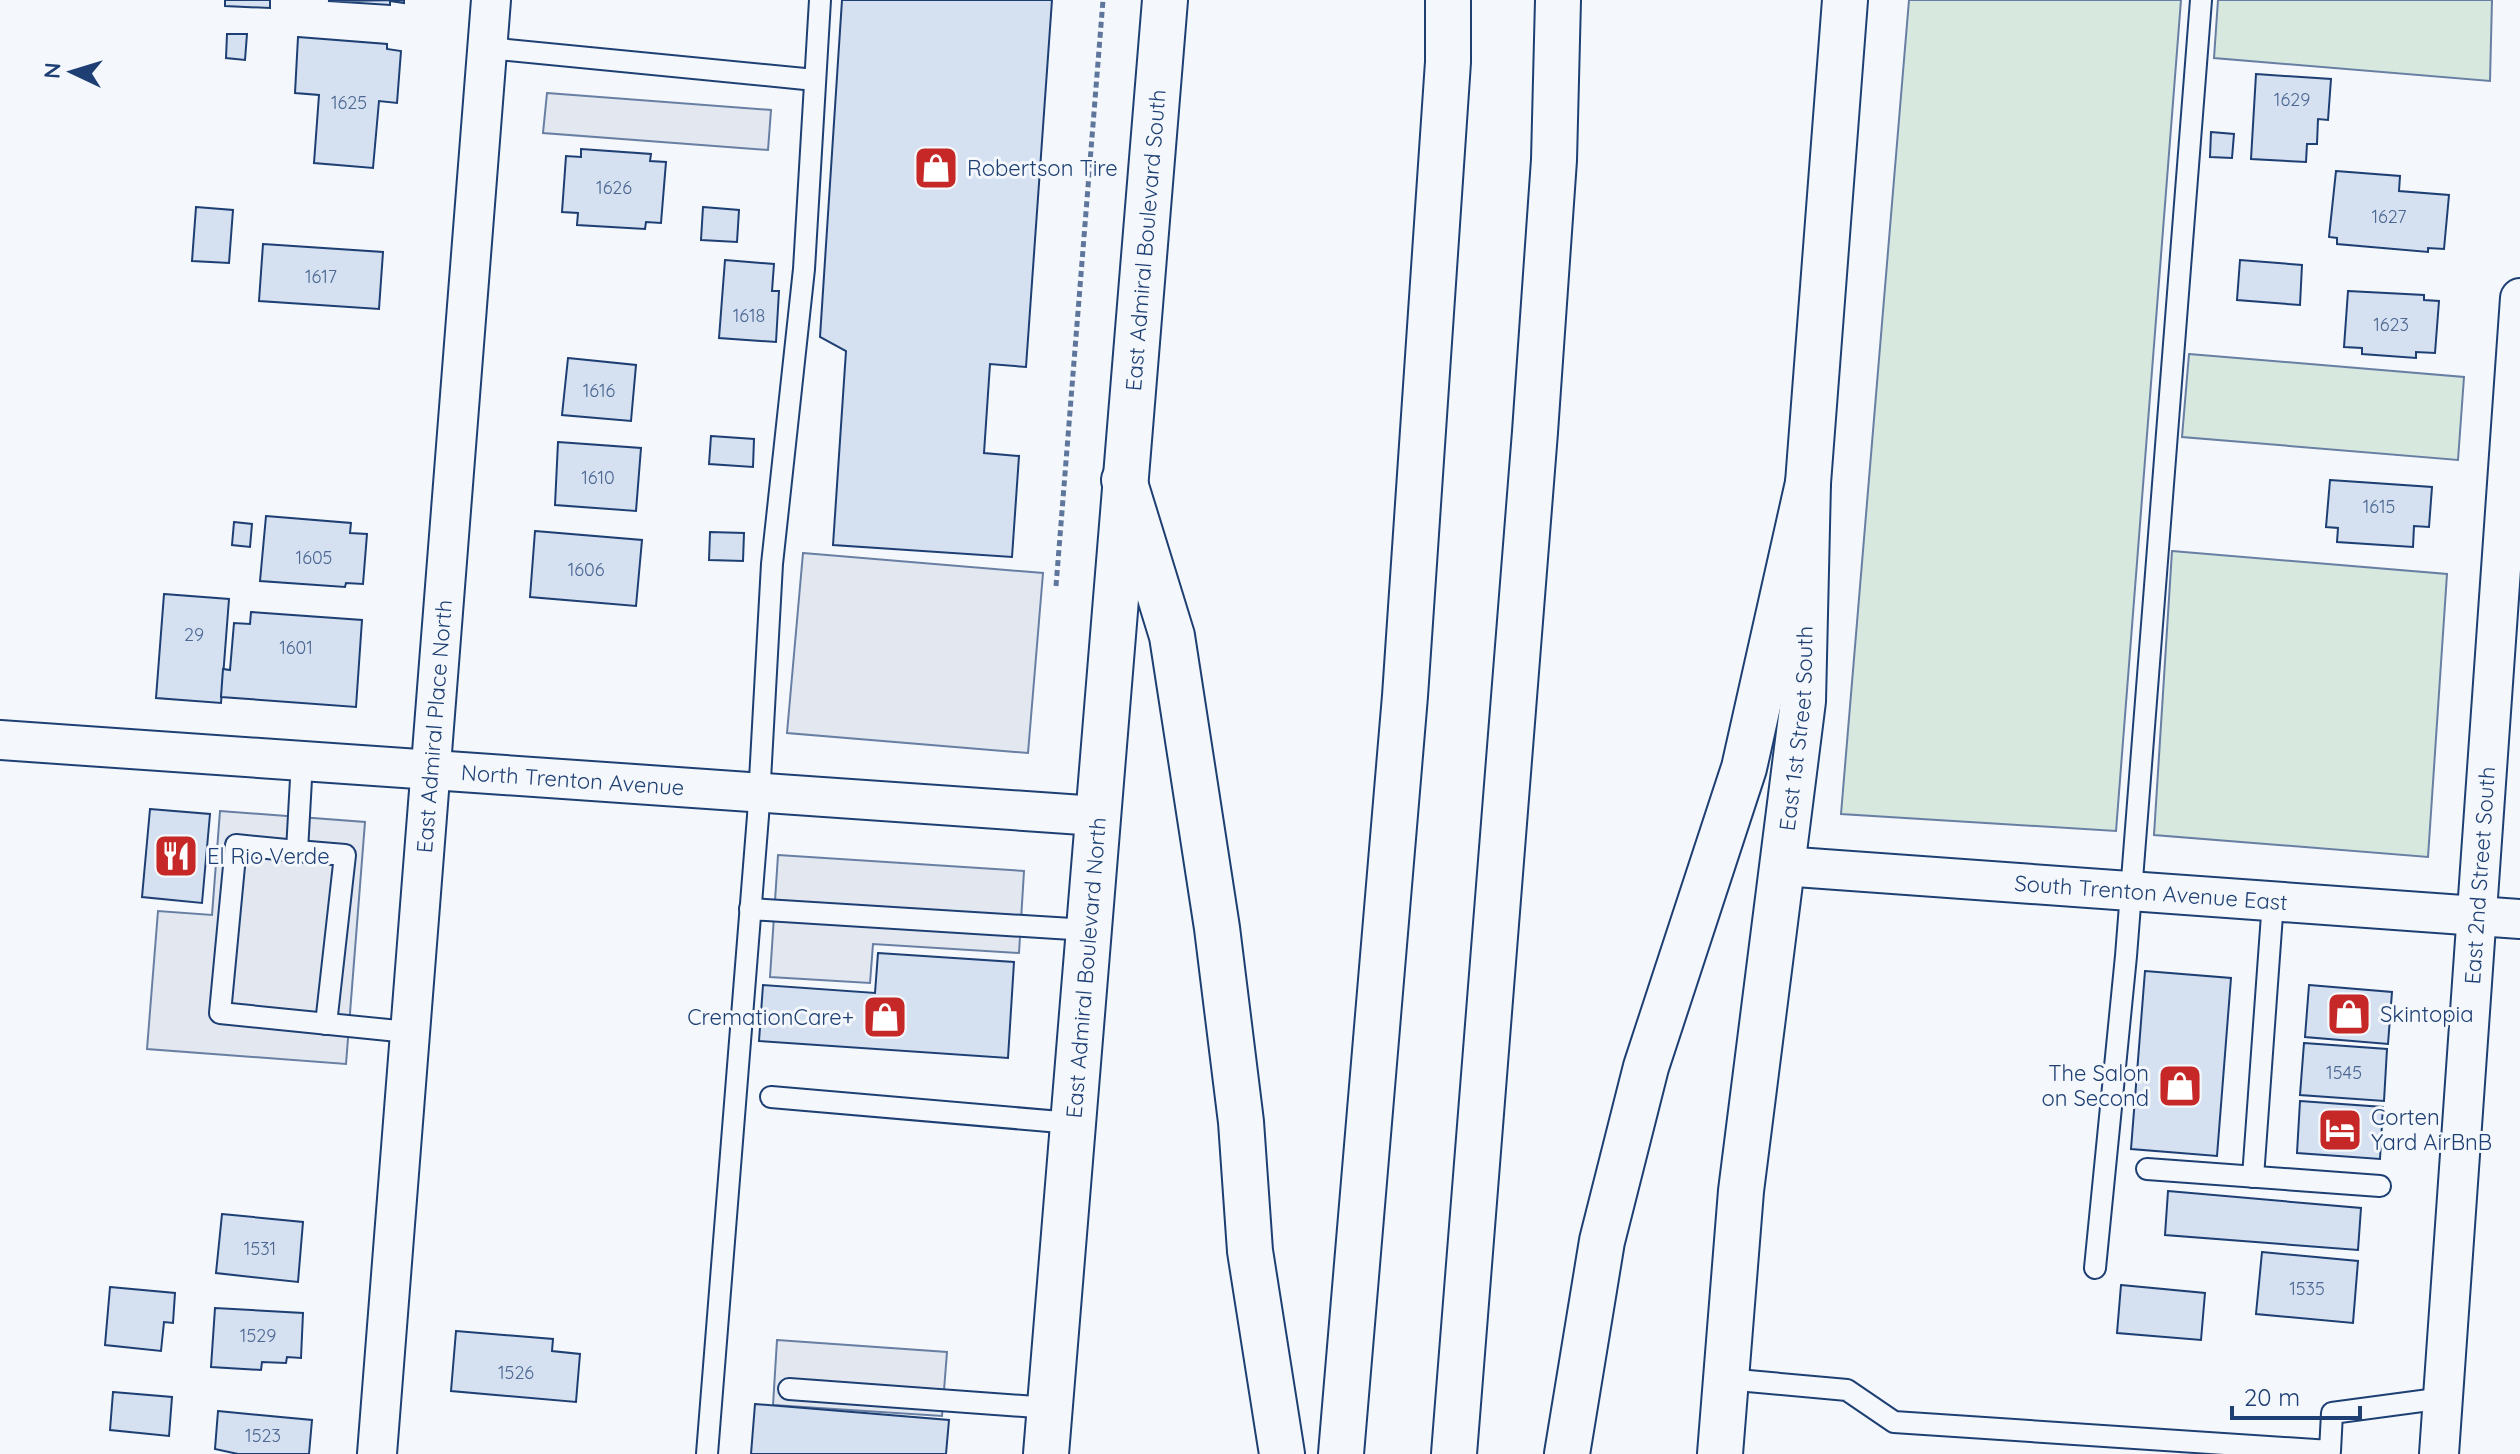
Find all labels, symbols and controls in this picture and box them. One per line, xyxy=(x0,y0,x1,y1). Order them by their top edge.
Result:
north arrow xyxy=(32,32,112,112)
text: N xyxy=(38,62,67,80)
street label: East Admiral Boulevard South xyxy=(1119,88,1172,392)
house number: 1629 xyxy=(2274,88,2310,111)
house number: 1625 xyxy=(331,91,367,114)
shop icon: Robertson Tire xyxy=(912,144,960,192)
place label: Robertson Tire xyxy=(967,154,1118,182)
house number: 1626 xyxy=(596,176,632,199)
house number: 1627 xyxy=(2371,205,2407,228)
house number: 1617 xyxy=(305,265,337,288)
house number: 1618 xyxy=(733,304,765,327)
house number: 1623 xyxy=(2373,313,2409,336)
house number: 1616 xyxy=(583,379,616,402)
house number: 1610 xyxy=(581,466,615,489)
house number: 1615 xyxy=(2363,495,2395,518)
house number: 1605 xyxy=(296,546,332,569)
house number: 1606 xyxy=(568,558,605,581)
street label: East Admiral Place North xyxy=(410,599,458,854)
house number: 29 xyxy=(184,623,204,646)
street label: East 1st Street South xyxy=(1773,625,1819,832)
house number: 1601 xyxy=(279,636,313,659)
street label: North Trenton Avenue xyxy=(460,758,685,801)
street label: East 2nd Street South xyxy=(2458,766,2501,985)
street label: East Admiral Boulevard North xyxy=(1060,816,1112,1119)
restaurant icon: El Rio Verde xyxy=(152,832,200,880)
place label: El Rio Verde xyxy=(207,842,330,870)
street label: South Trenton Avenue East xyxy=(2014,869,2289,916)
shop icon: Skintopia xyxy=(2325,990,2373,1038)
shop icon: CremationCare+ xyxy=(861,993,909,1041)
place label: Skintopia xyxy=(2380,1000,2474,1028)
place label: CremationCare+ xyxy=(687,1003,854,1031)
place label: The Salon on Second xyxy=(2041,1059,2149,1112)
house number: 1545 xyxy=(2326,1061,2362,1084)
shop icon: The Salon on Second xyxy=(2156,1062,2204,1110)
place label: Corten Yard AirBnB xyxy=(2371,1103,2492,1156)
hotel icon: Corten Yard AirBnB xyxy=(2316,1106,2364,1154)
house number: 1531 xyxy=(244,1237,276,1260)
house number: 1535 xyxy=(2289,1277,2325,1300)
house number: 1529 xyxy=(240,1324,276,1347)
house number: 1526 xyxy=(498,1361,534,1384)
scale bar xyxy=(2232,1370,2360,1420)
text: 20 m xyxy=(2244,1382,2300,1412)
house number: 1523 xyxy=(245,1424,281,1447)

